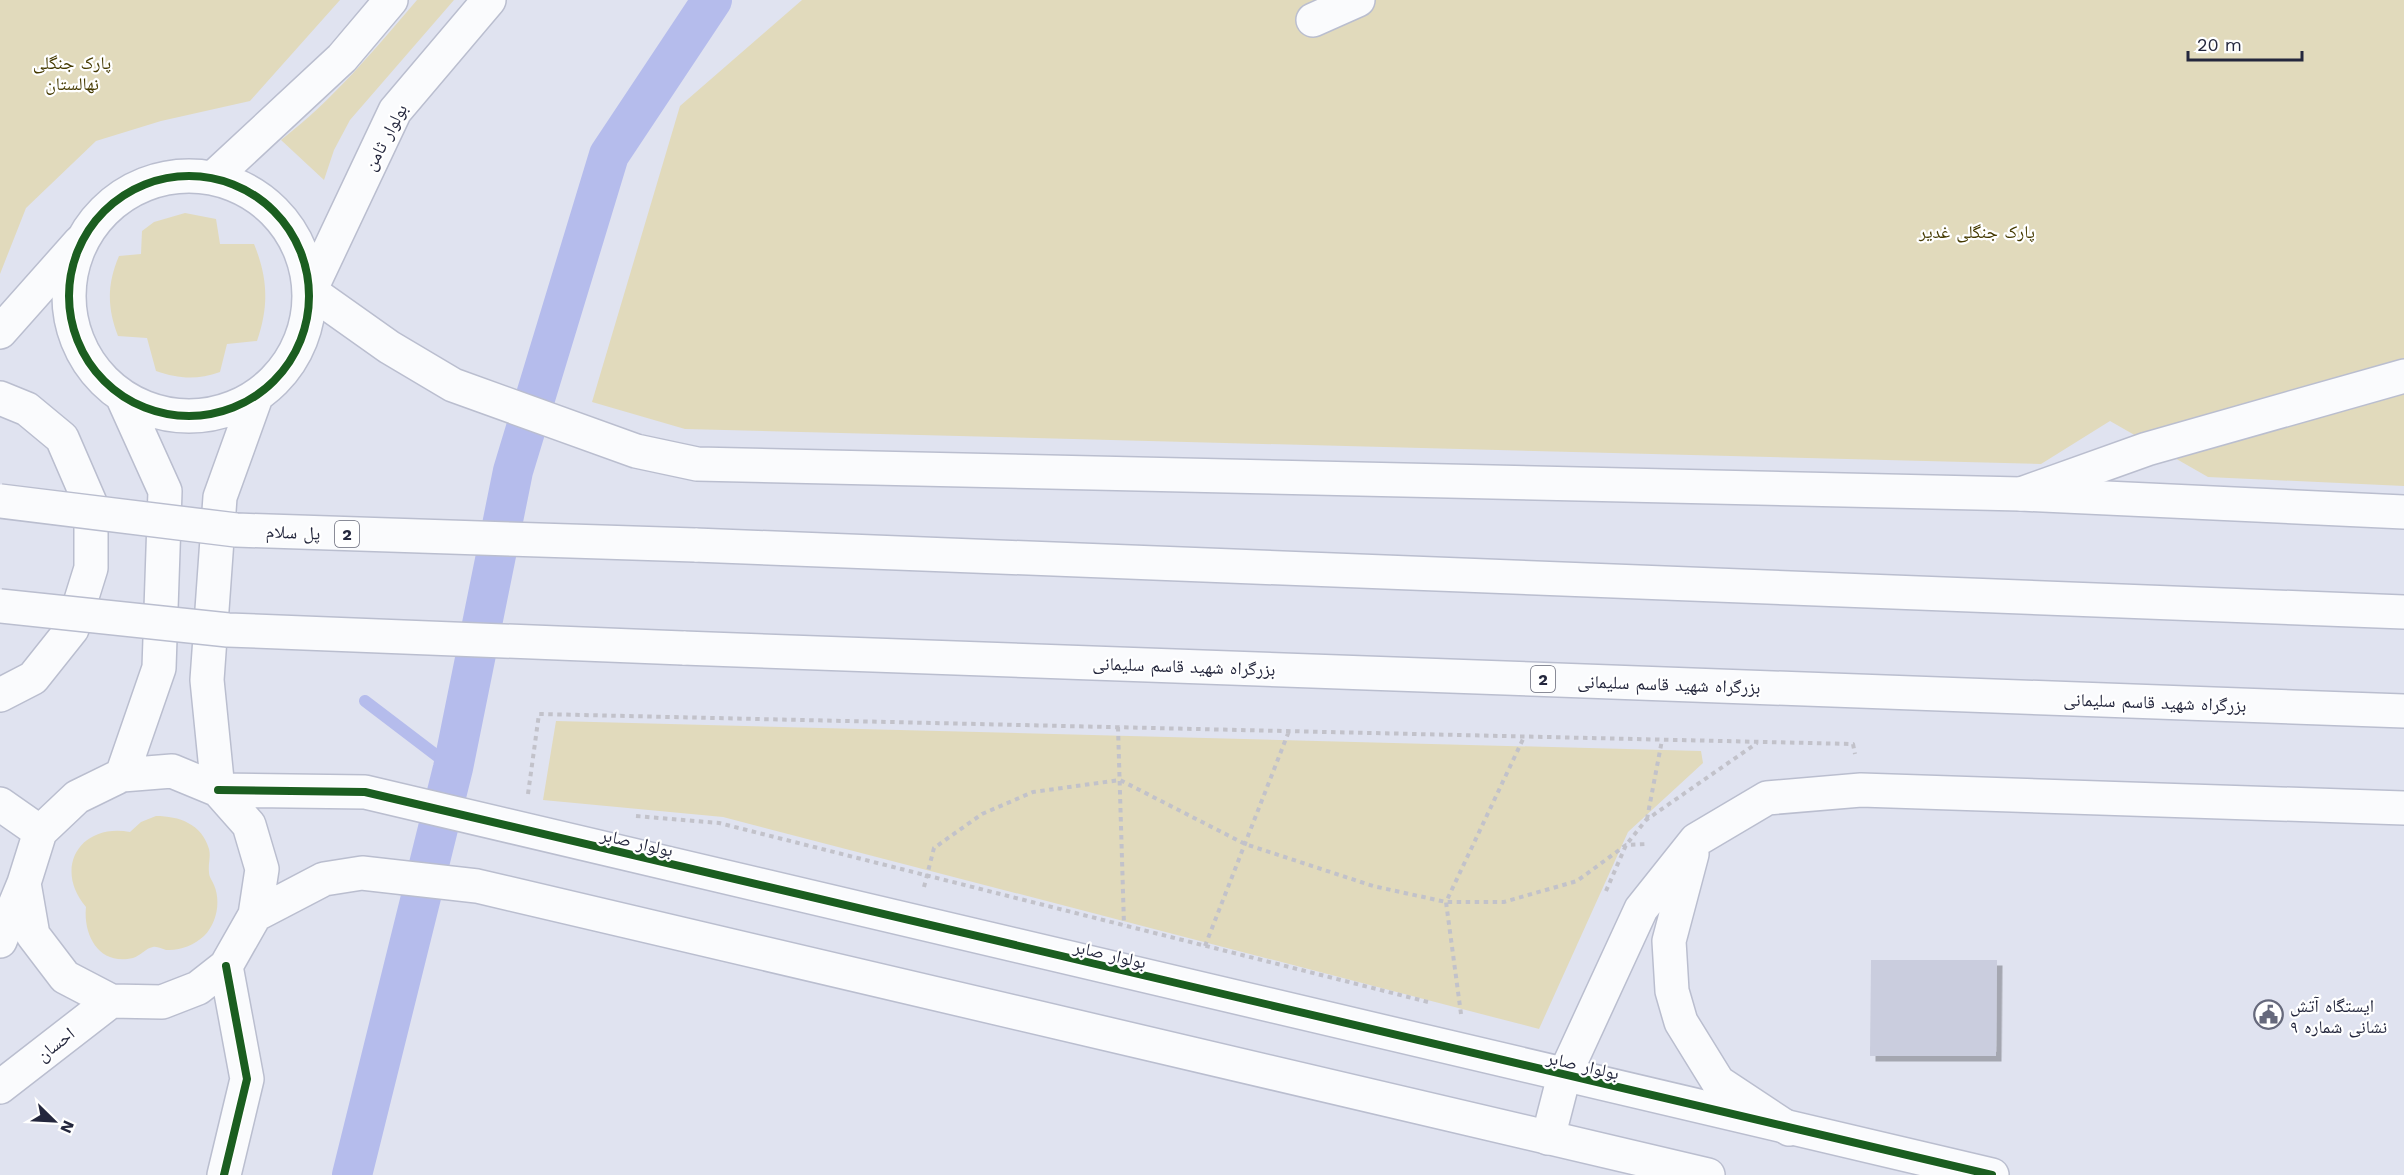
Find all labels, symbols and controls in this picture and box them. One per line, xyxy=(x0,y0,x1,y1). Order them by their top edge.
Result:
scale bar xyxy=(2188,24,2302,62)
text: 20 m xyxy=(2197,34,2242,55)
park label: پارک جنگلی نهالستان xyxy=(33,52,111,95)
street label: بولوار ثامن xyxy=(359,100,412,174)
park label: پارک جنگلی غدیر xyxy=(1918,221,2035,243)
street label: پل سلام xyxy=(265,521,321,545)
road number: 2 xyxy=(335,521,359,547)
street label: بزرگراه شهید قاسم سلیمانی xyxy=(1092,652,1276,682)
road number: 2 xyxy=(1531,666,1555,692)
street label: بزرگراه شهید قاسم سلیمانی xyxy=(1577,670,1761,700)
street label: بزرگراه شهید قاسم سلیمانی xyxy=(2063,688,2247,718)
street label: بولوار صابر xyxy=(598,823,675,861)
street label: بولوار صابر xyxy=(1071,935,1148,973)
place label: ایستگاه آتش نشانی شماره ۹ xyxy=(2290,995,2387,1038)
public building icon: ایستگاه آتش نشانی شماره ۹ xyxy=(2253,999,2285,1031)
street label: احسان xyxy=(32,1023,79,1066)
street label: بولوار صابر xyxy=(1544,1046,1621,1084)
north arrow xyxy=(24,1091,84,1151)
text: N xyxy=(56,1118,78,1136)

